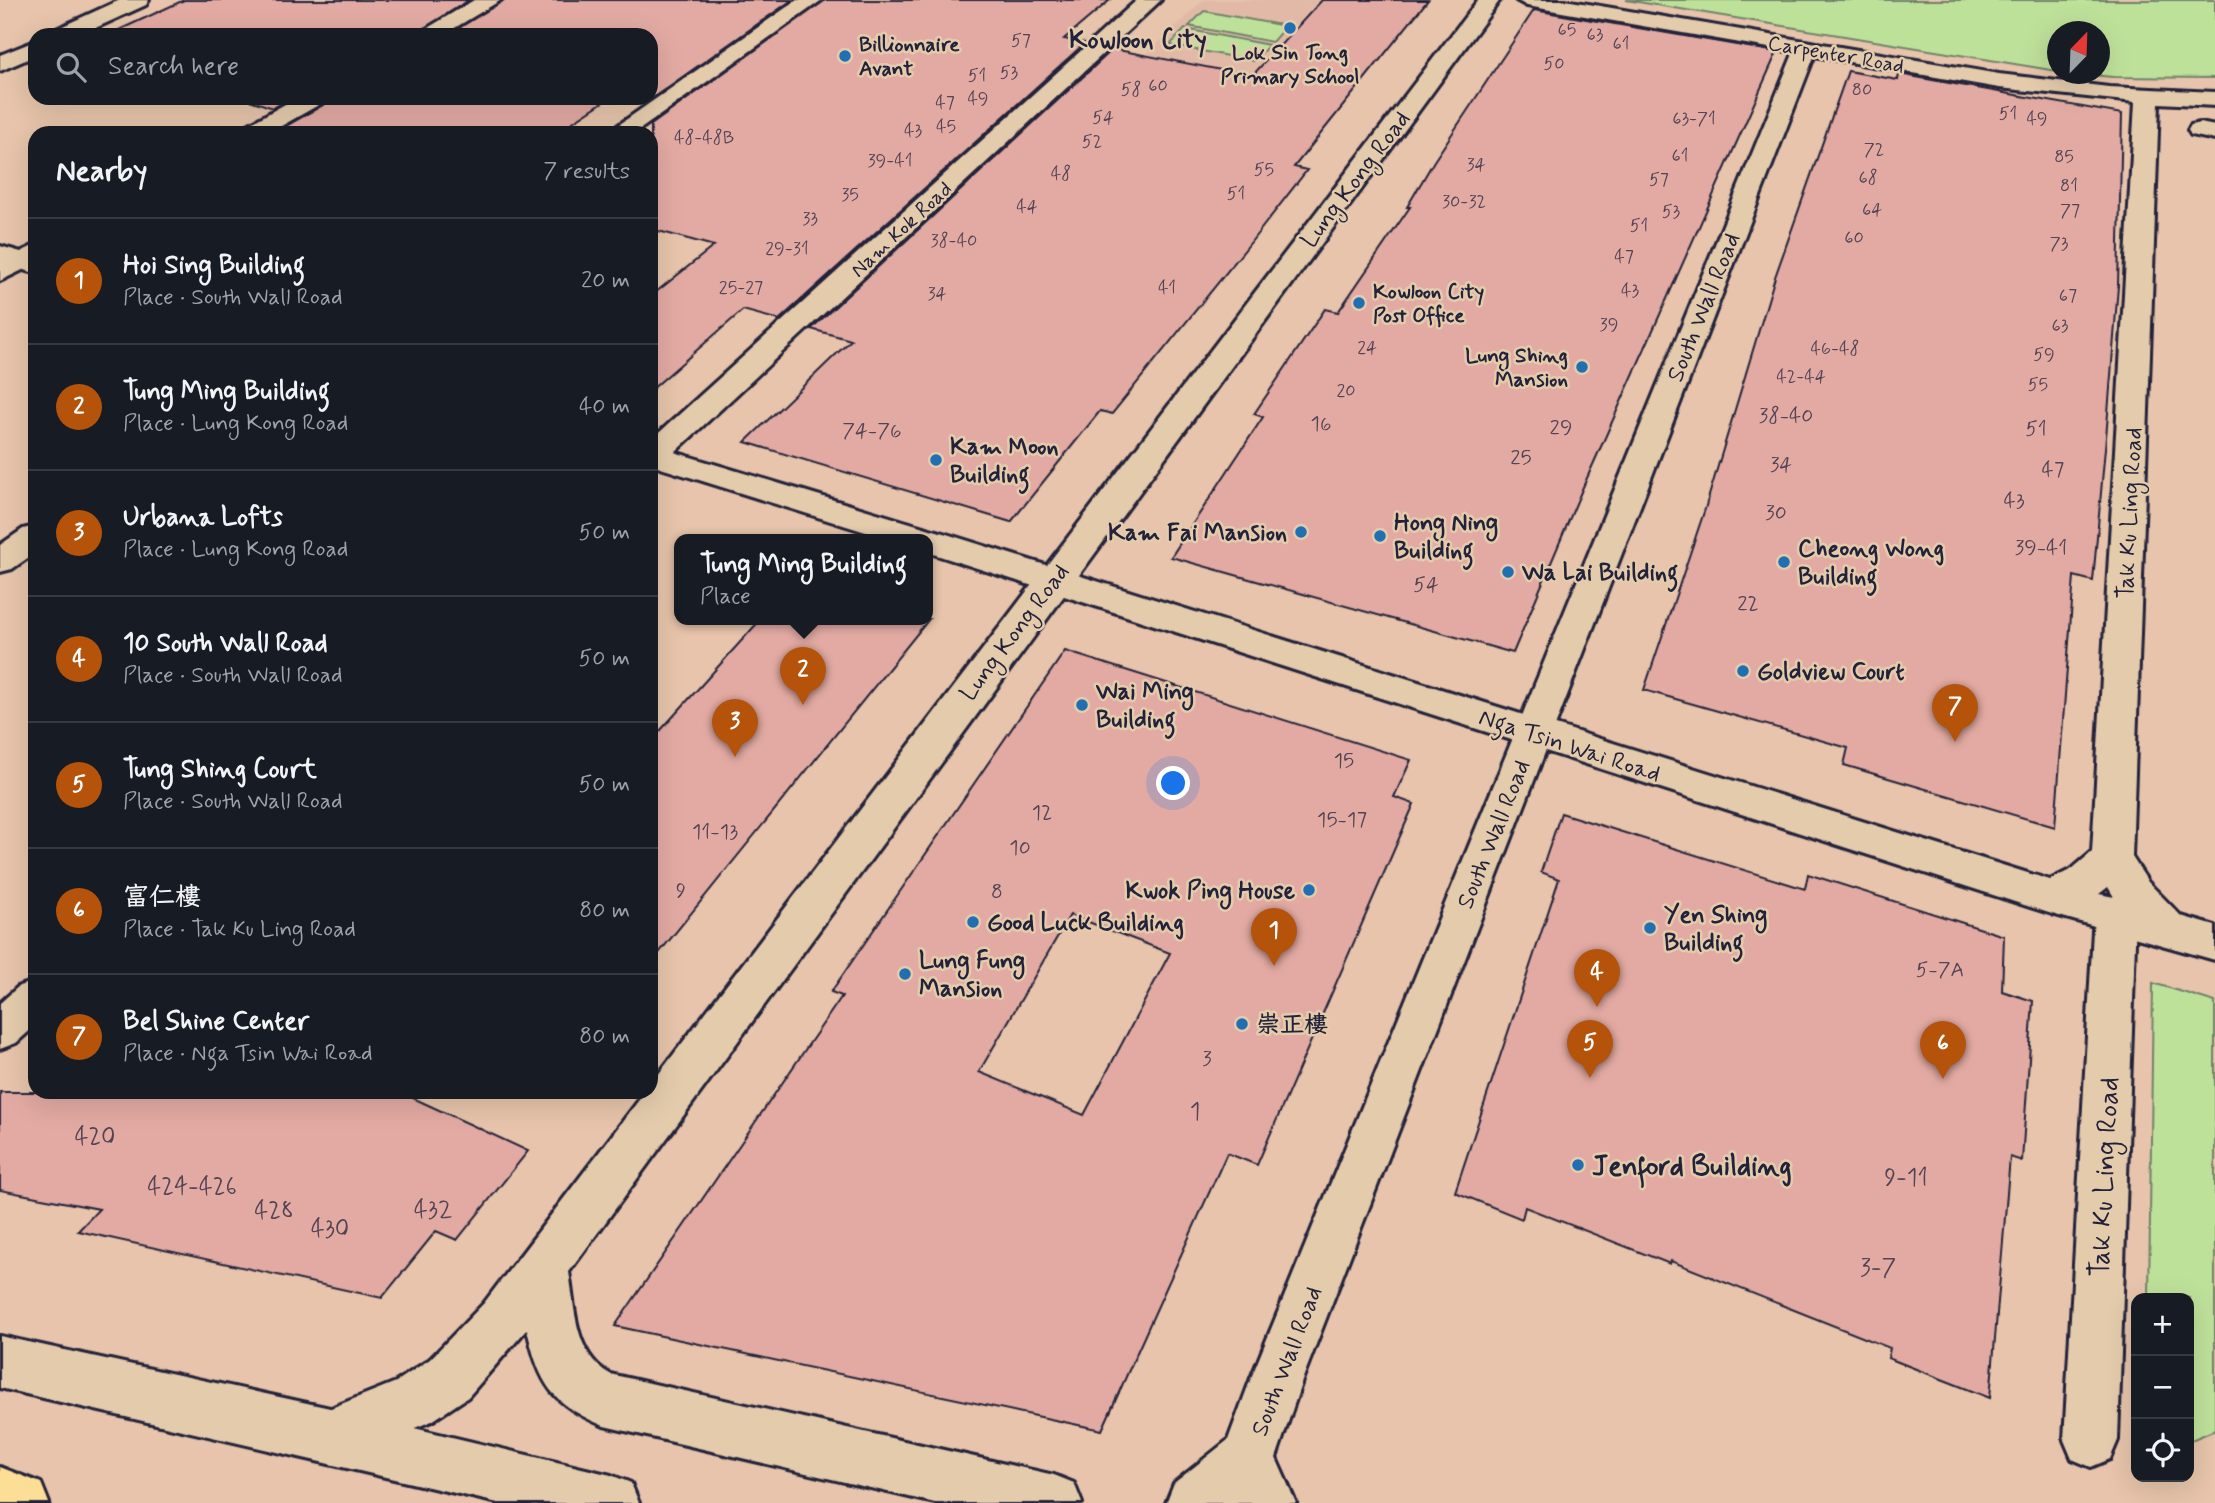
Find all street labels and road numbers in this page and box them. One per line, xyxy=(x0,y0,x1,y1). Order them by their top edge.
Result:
street label: Carpenter Road xyxy=(1766,29,1906,81)
street label: Lung Kong Road xyxy=(1294,105,1419,256)
street label: Nam Kok Road xyxy=(845,175,958,284)
street label: South Wall Road xyxy=(1660,229,1748,387)
street label: Tak Ku Ling Road xyxy=(2111,427,2152,600)
street label: Lung Kong Road xyxy=(953,558,1078,709)
street label: Nga Tsin Wai Road xyxy=(1474,702,1664,793)
street label: South Wall Road xyxy=(1450,756,1538,914)
street label: Tak Ku Ling Road xyxy=(2082,1076,2131,1278)
street label: South Wall Road xyxy=(1245,1282,1330,1441)

